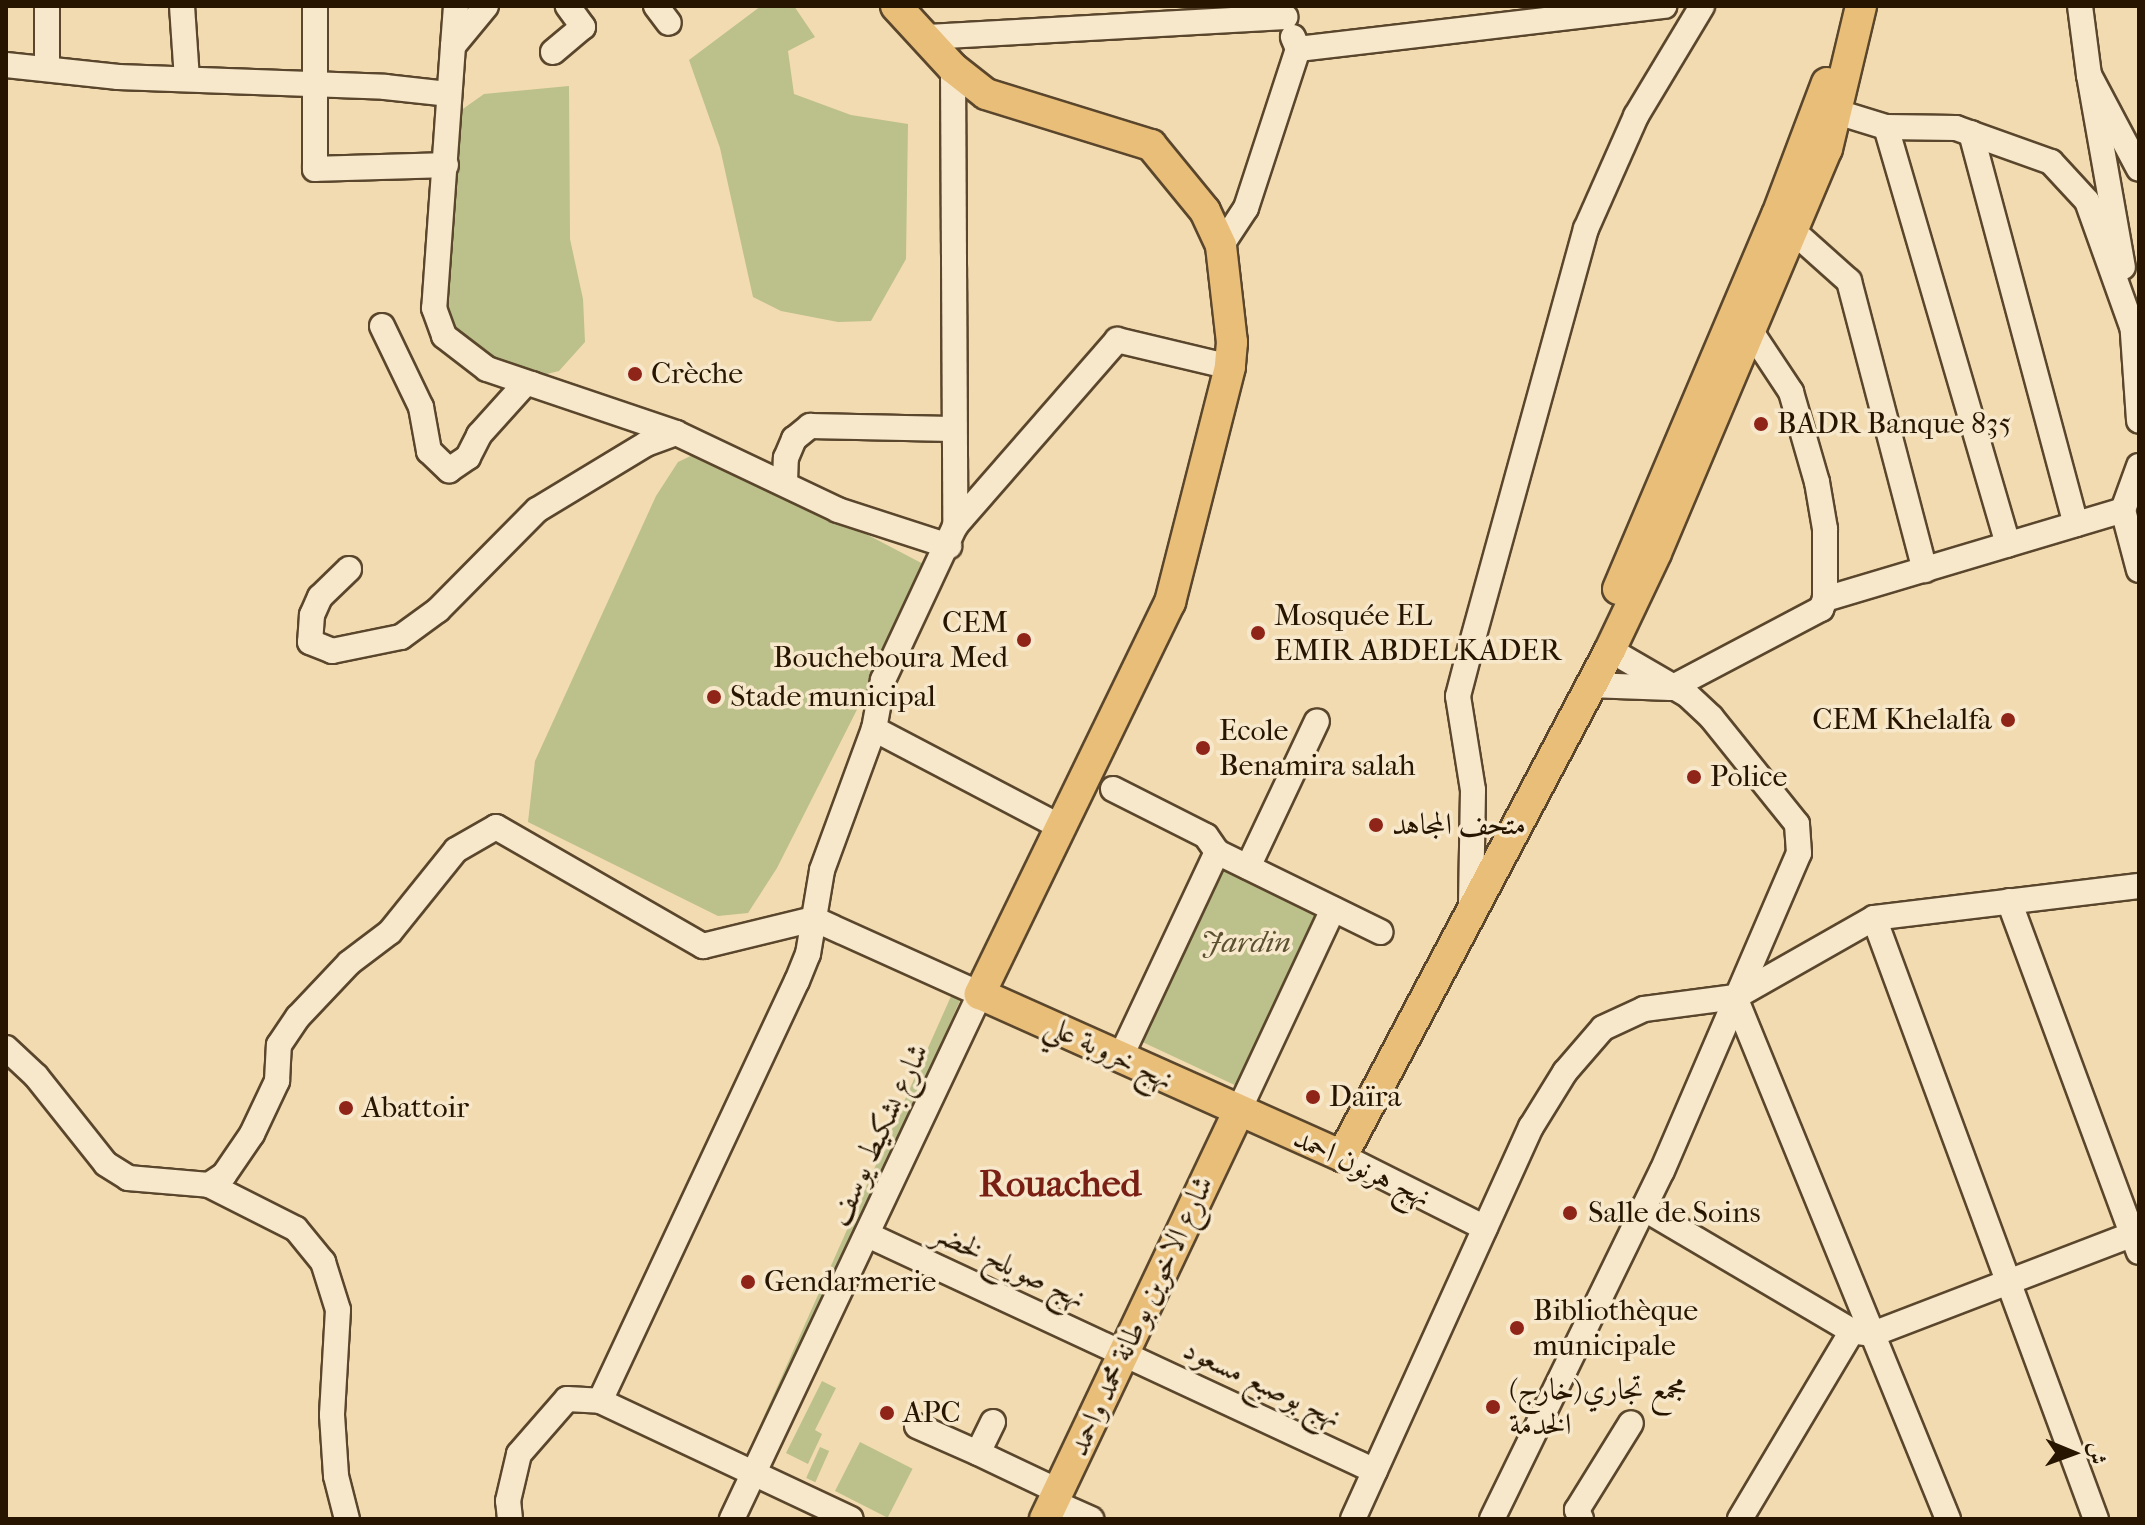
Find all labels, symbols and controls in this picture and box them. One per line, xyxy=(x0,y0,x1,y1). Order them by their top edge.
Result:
place label: Crèche xyxy=(651,356,743,392)
marker: Crèche xyxy=(626,365,644,383)
place label: BADR Banque 835 xyxy=(1777,406,2011,442)
marker: BADR Banque 835 xyxy=(1752,415,1770,433)
place label: Mosquée EL EMIR ABDELKADER xyxy=(1274,598,1561,668)
place label: CEM Boucheboura Med xyxy=(773,605,1008,676)
marker: Mosquée EL EMIR ABDELKADER xyxy=(1249,624,1267,642)
marker: CEM Boucheboura Med xyxy=(1015,631,1033,649)
place label: Stade municipal xyxy=(730,679,936,715)
marker: Stade municipal xyxy=(705,688,723,706)
place label: CEM Khelalfa xyxy=(1812,702,1992,738)
marker: CEM Khelalfa xyxy=(1999,711,2017,729)
place label: Ecole Benamira salah xyxy=(1219,713,1415,784)
marker: Ecole Benamira salah xyxy=(1194,739,1212,757)
place label: Police xyxy=(1710,759,1787,795)
marker: Police xyxy=(1685,768,1703,786)
place label: متحف المجاهد xyxy=(1392,807,1526,843)
marker: متحف المجاهد xyxy=(1367,816,1385,834)
park label: Jardin xyxy=(1201,925,1291,961)
street label: نهج خروبة علي xyxy=(1039,1008,1179,1098)
street label: شارع بشكيط يوسف xyxy=(821,1038,937,1232)
place label: Daïra xyxy=(1329,1079,1401,1115)
marker: Daïra xyxy=(1304,1088,1322,1106)
place label: Abattoir xyxy=(362,1090,469,1126)
marker: Abattoir xyxy=(337,1099,355,1117)
street label: نهج هرنون احمد xyxy=(1288,1121,1436,1215)
district label: Rouached xyxy=(979,1161,1141,1207)
street label: شارع الاخوين بوطانة محمد واحمد xyxy=(1060,1170,1222,1462)
place label: Salle de Soins xyxy=(1588,1195,1760,1231)
marker: Salle de Soins xyxy=(1559,1202,1581,1224)
street label: نهج صويلح لخضر xyxy=(927,1215,1091,1317)
place label: Gendarmerie xyxy=(764,1264,936,1300)
marker: Gendarmerie xyxy=(739,1273,757,1291)
place label: Bibliothèque municipale xyxy=(1533,1293,1698,1364)
marker: Bibliothèque municipale xyxy=(1508,1319,1526,1337)
street label: نهج بوصبع مسعود xyxy=(1177,1332,1347,1436)
place label: (مجمع تجاري(خارج الخدمة xyxy=(1509,1372,1687,1442)
place label: APC xyxy=(903,1395,961,1431)
marker: (مجمع تجاري(خارج الخدمة xyxy=(1484,1398,1502,1416)
marker: APC xyxy=(878,1404,896,1422)
north arrow xyxy=(2033,1413,2113,1493)
text: ش xyxy=(2084,1442,2110,1465)

